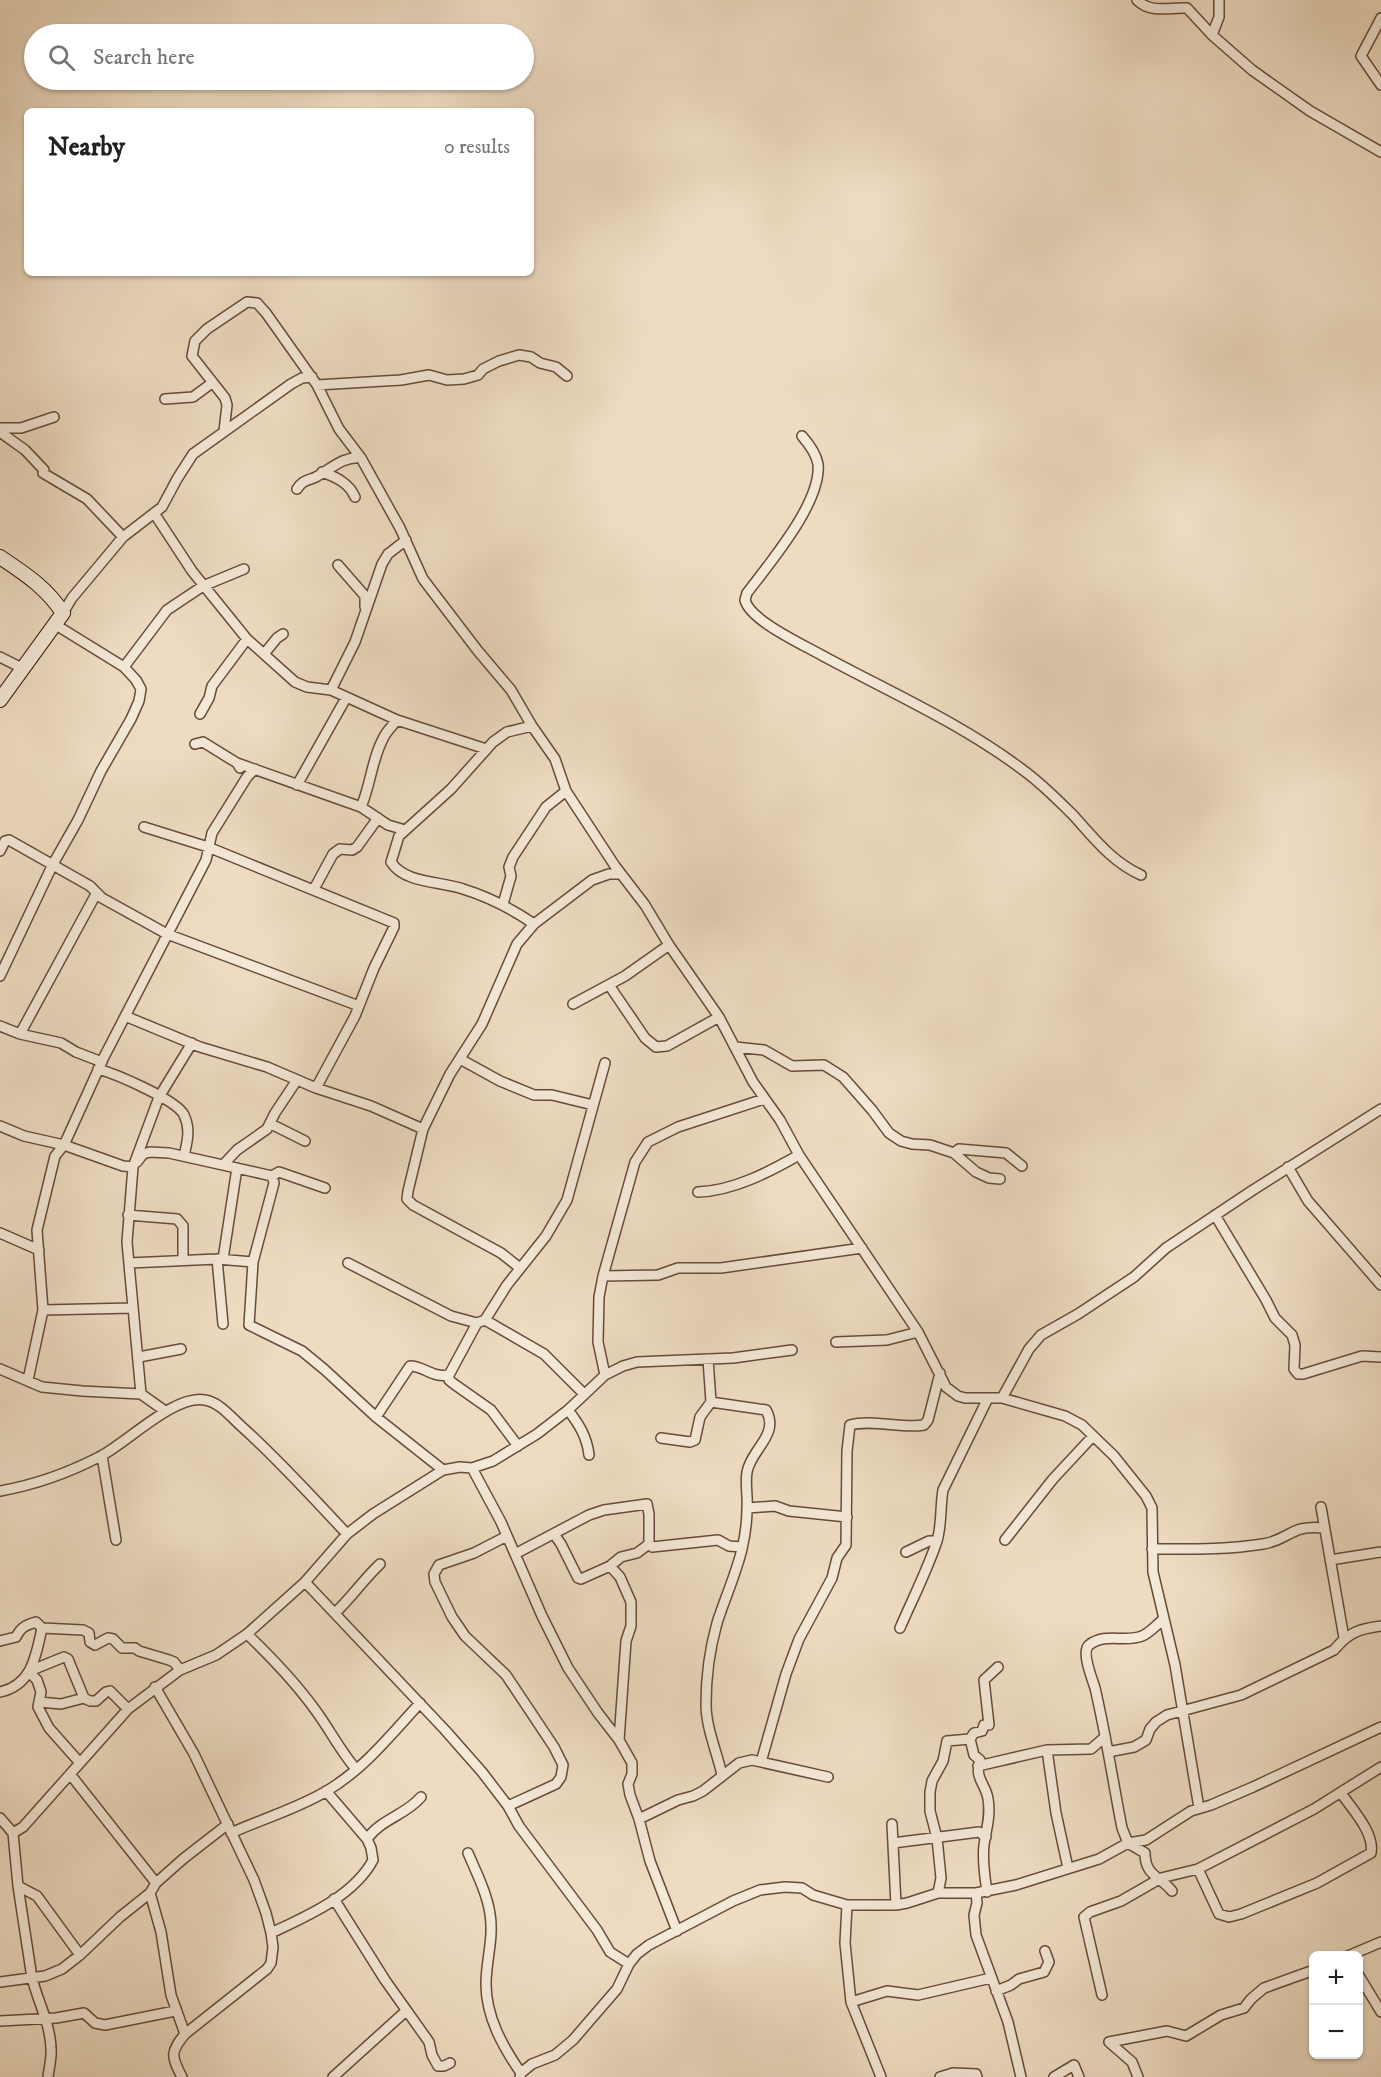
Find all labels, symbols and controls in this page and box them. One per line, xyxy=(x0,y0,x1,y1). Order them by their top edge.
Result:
search box xyxy=(24,24,534,90)
icon: search xyxy=(45,41,78,74)
text: Search here xyxy=(93,44,195,71)
text: Nearby xyxy=(48,131,125,164)
text: 0 results xyxy=(444,135,510,160)
map controls xyxy=(1309,1951,1363,2059)
button: + xyxy=(1309,1951,1363,2005)
button: − xyxy=(1309,2005,1363,2059)

